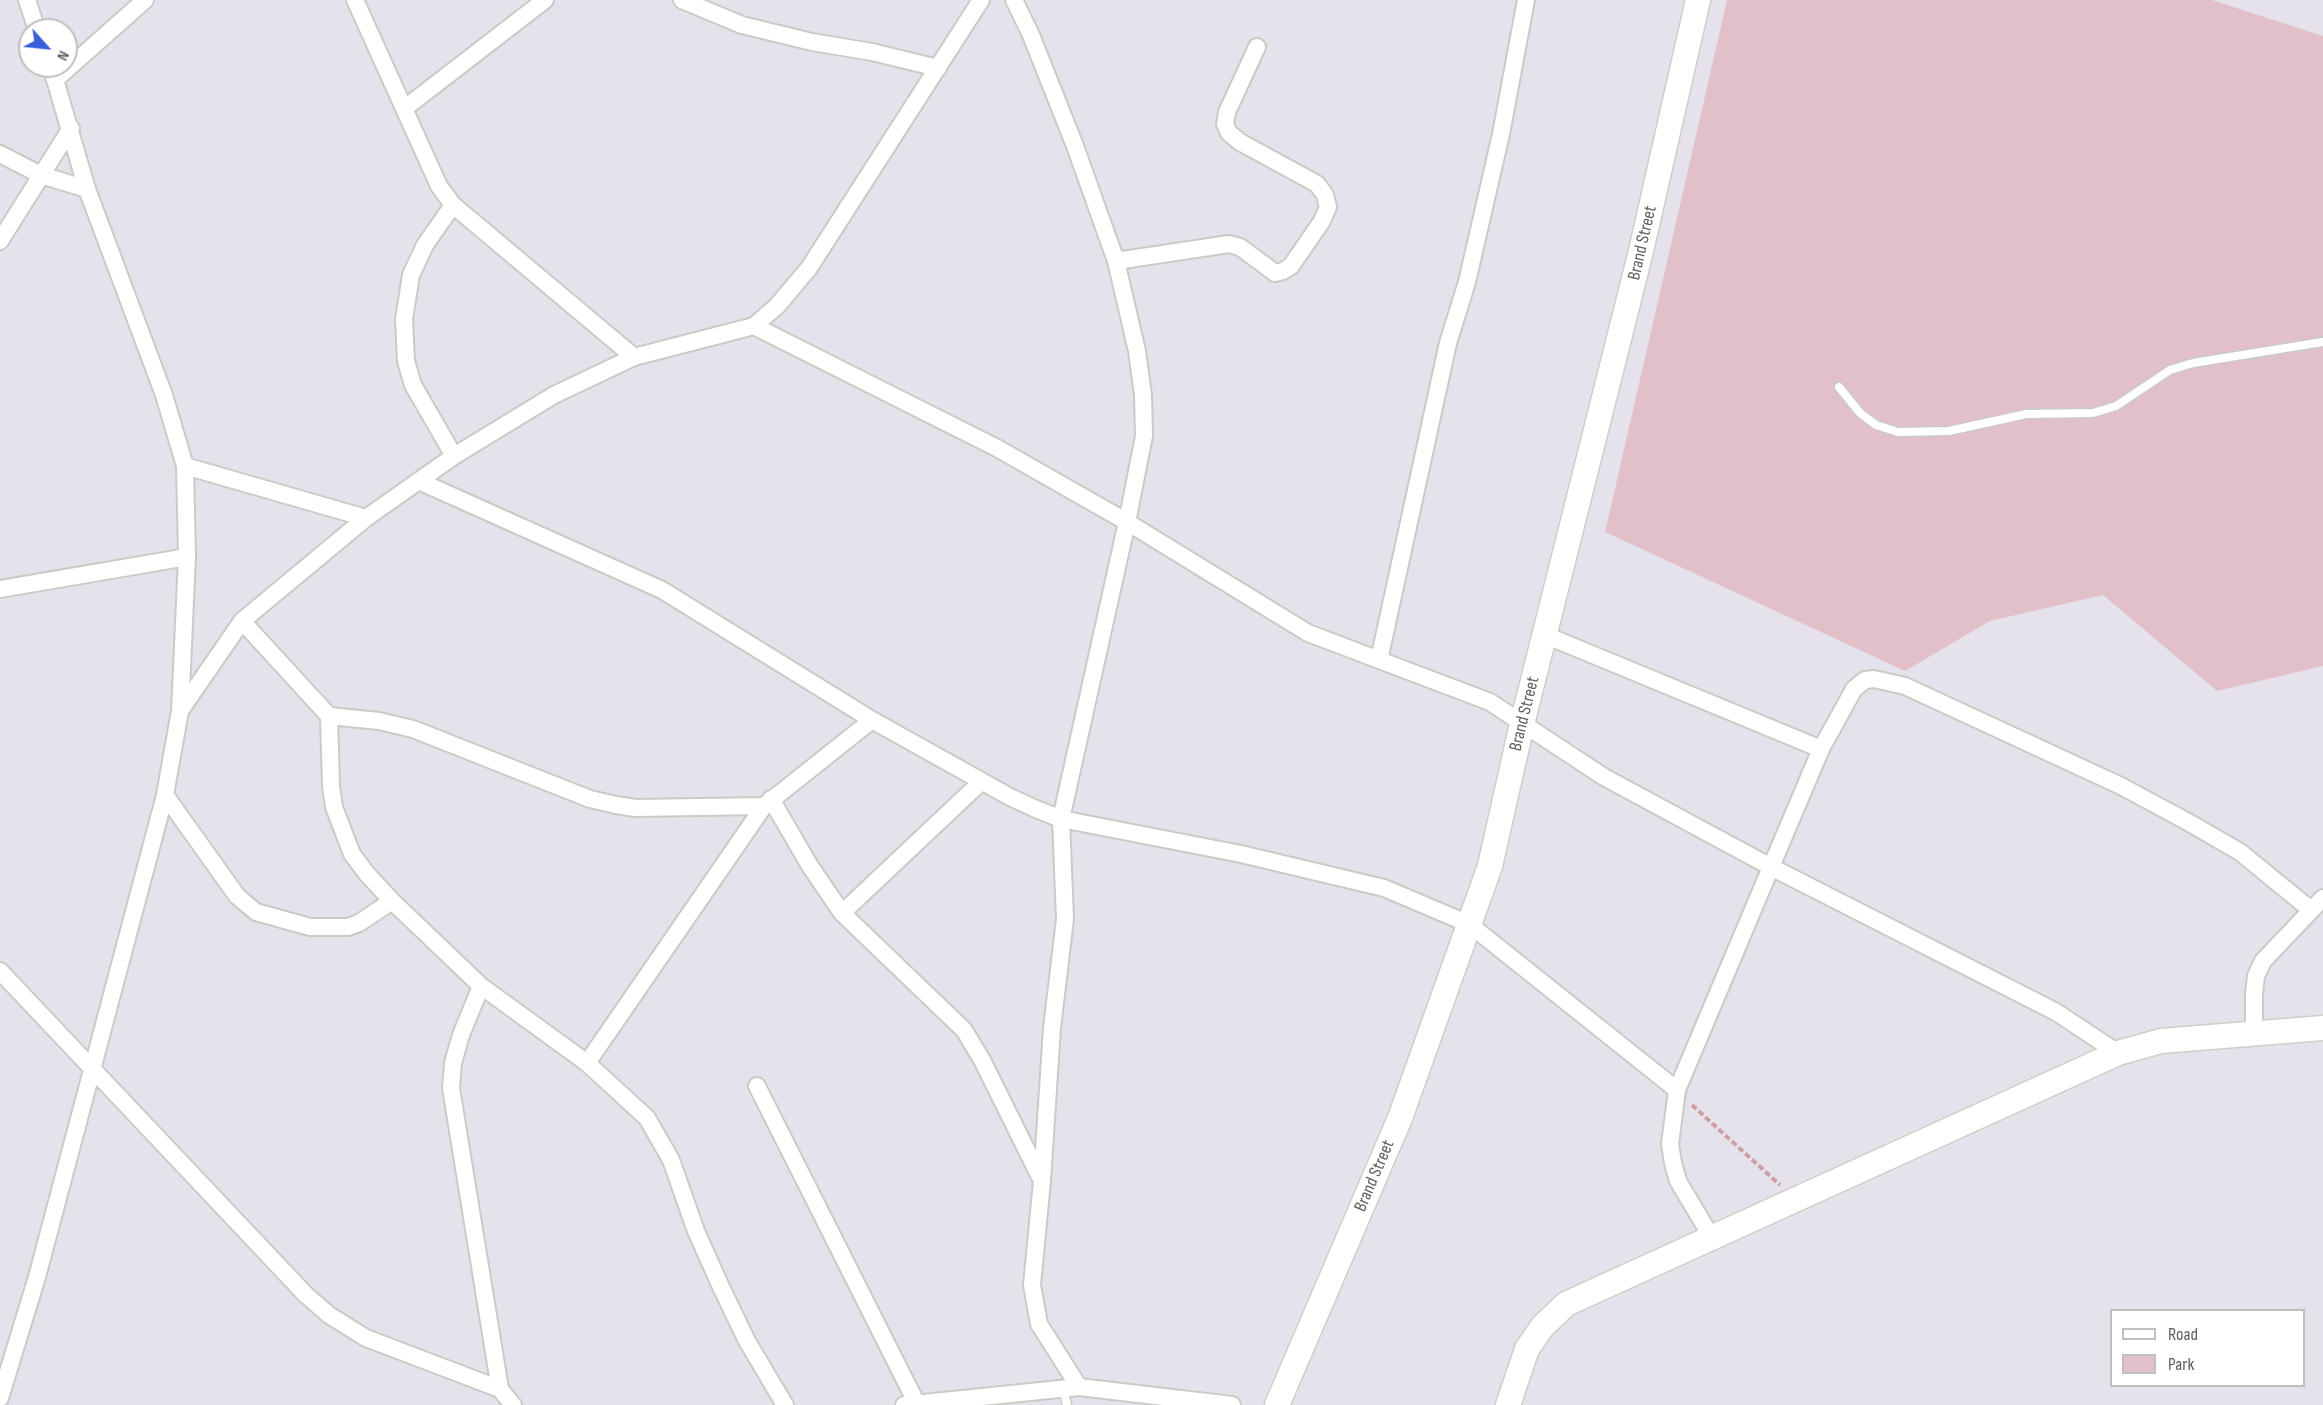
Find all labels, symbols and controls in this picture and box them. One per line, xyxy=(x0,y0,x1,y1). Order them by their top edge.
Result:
north arrow xyxy=(18,18,78,78)
text: N xyxy=(52,47,73,64)
street label: Brand Street xyxy=(1624,204,1662,282)
street label: Brand Street xyxy=(1505,675,1545,753)
street label: Brand Street xyxy=(1350,1137,1400,1215)
legend xyxy=(2110,1309,2305,1387)
text: Road xyxy=(2168,1324,2198,1345)
text: Park xyxy=(2168,1354,2194,1375)

